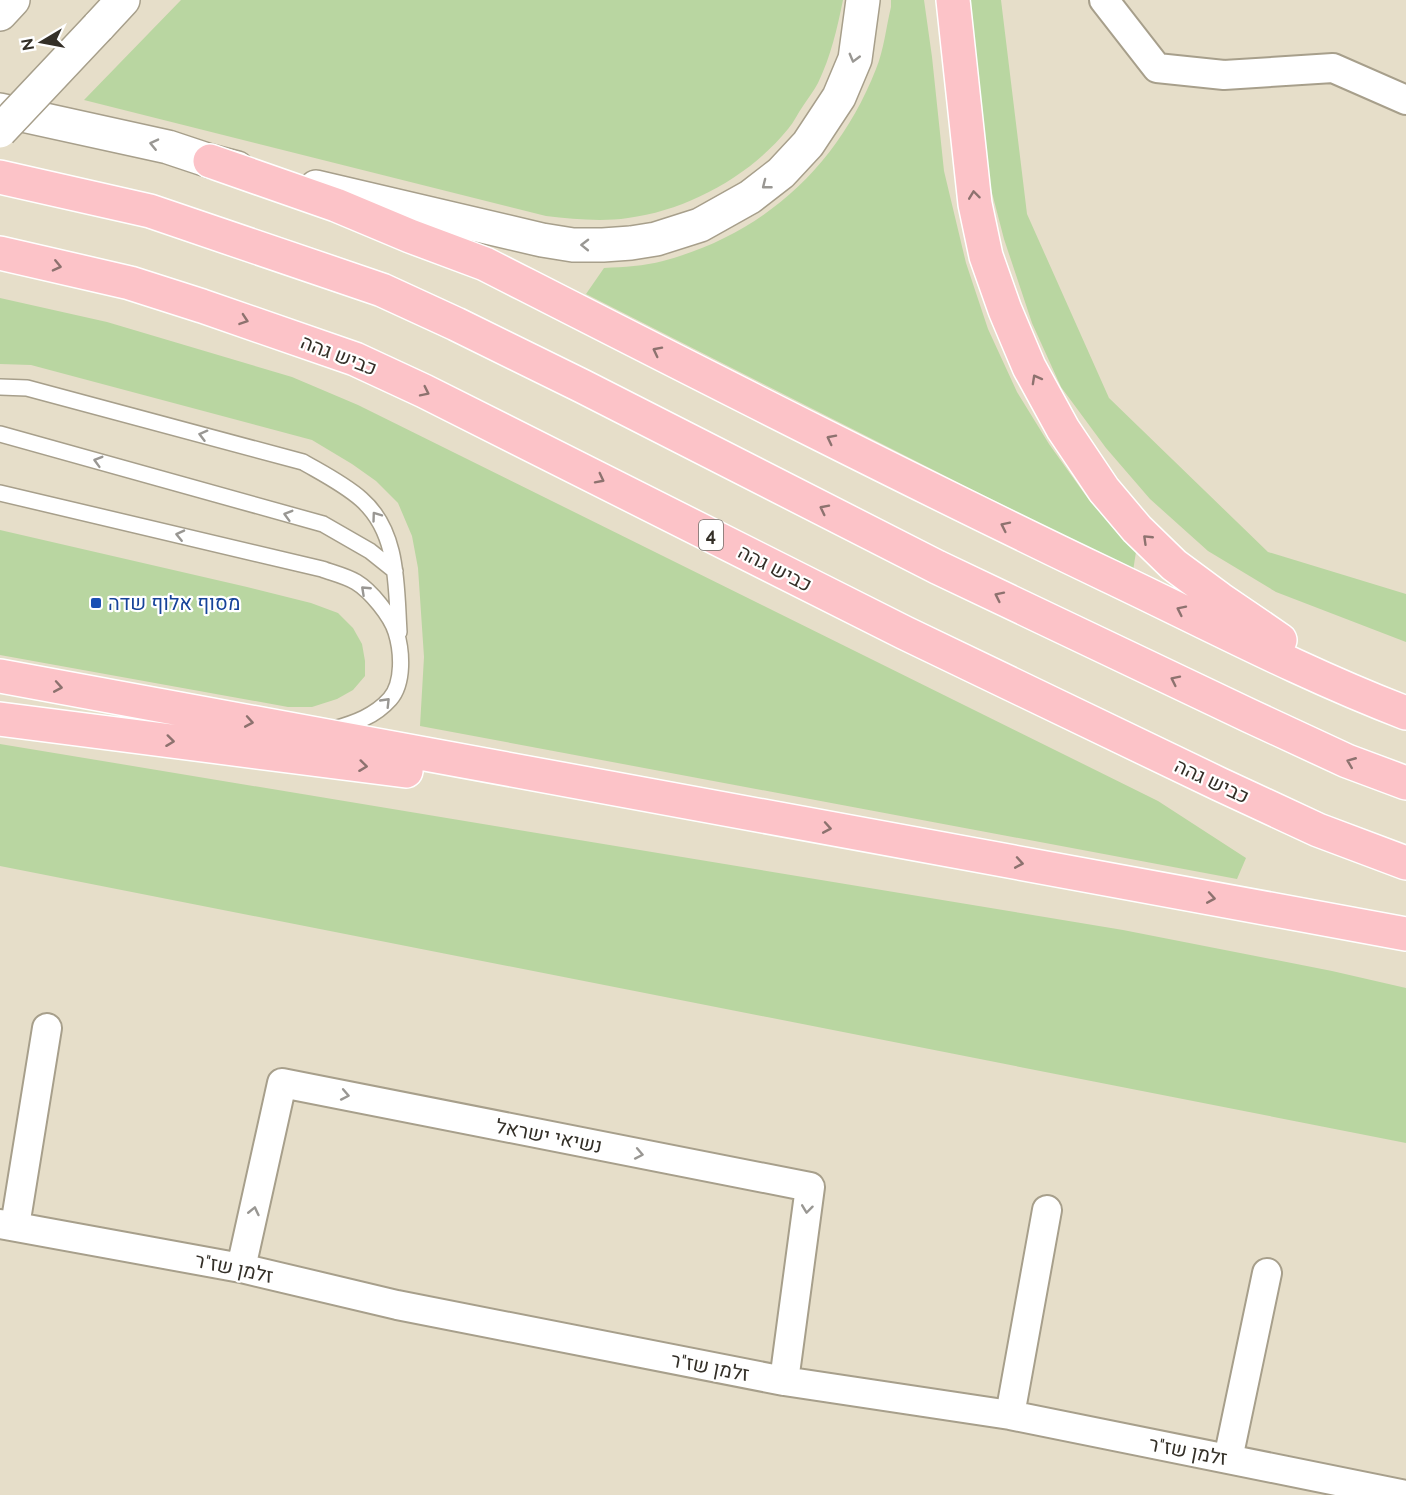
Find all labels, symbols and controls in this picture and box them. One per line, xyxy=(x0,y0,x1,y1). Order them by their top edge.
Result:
north arrow xyxy=(12,12,72,72)
text: N xyxy=(17,37,38,52)
one-way arrow xyxy=(849,52,861,63)
one-way arrow xyxy=(150,139,160,152)
one-way arrow xyxy=(761,177,772,188)
one-way arrow xyxy=(968,191,980,200)
one-way arrow xyxy=(580,239,589,251)
one-way arrow xyxy=(52,258,62,271)
one-way arrow xyxy=(238,313,249,326)
street label: כביש גהה xyxy=(298,330,380,380)
one-way arrow xyxy=(652,347,663,358)
one-way arrow xyxy=(1032,375,1043,385)
one-way arrow xyxy=(419,384,430,396)
one-way arrow xyxy=(198,430,209,442)
one-way arrow xyxy=(826,435,837,446)
one-way arrow xyxy=(93,456,103,469)
one-way arrow xyxy=(593,472,604,483)
one-way arrow xyxy=(820,505,830,516)
one-way arrow xyxy=(284,510,294,522)
one-way arrow xyxy=(372,512,383,523)
road number: 4 xyxy=(699,520,723,550)
one-way arrow xyxy=(1001,522,1012,534)
one-way arrow xyxy=(175,529,185,542)
one-way arrow xyxy=(1143,535,1154,546)
street label: כביש גהה xyxy=(734,539,816,597)
one-way arrow xyxy=(362,586,372,597)
place label: מסוף אלוף שדה xyxy=(108,591,240,615)
one-way arrow xyxy=(994,591,1005,603)
marker: מסוף אלוף שדה xyxy=(89,596,103,610)
one-way arrow xyxy=(1176,606,1187,618)
one-way arrow xyxy=(1170,676,1181,688)
one-way arrow xyxy=(52,680,62,693)
one-way arrow xyxy=(379,698,390,708)
one-way arrow xyxy=(245,715,254,727)
one-way arrow xyxy=(165,734,175,746)
street label: כביש גהה xyxy=(1171,753,1253,809)
one-way arrow xyxy=(1347,757,1358,769)
one-way arrow xyxy=(359,759,368,771)
one-way arrow xyxy=(822,821,832,834)
one-way arrow xyxy=(1014,856,1024,869)
one-way arrow xyxy=(1205,891,1215,904)
one-way arrow xyxy=(340,1088,350,1101)
street label: נשיאי ישראל xyxy=(494,1114,604,1158)
one-way arrow xyxy=(634,1147,644,1160)
one-way arrow xyxy=(801,1204,814,1213)
one-way arrow xyxy=(247,1206,260,1216)
street label: זלמן שז"ר xyxy=(193,1248,275,1288)
street label: זלמן שז"ר xyxy=(669,1348,751,1386)
street label: זלמן שז"ר xyxy=(1147,1432,1229,1470)

